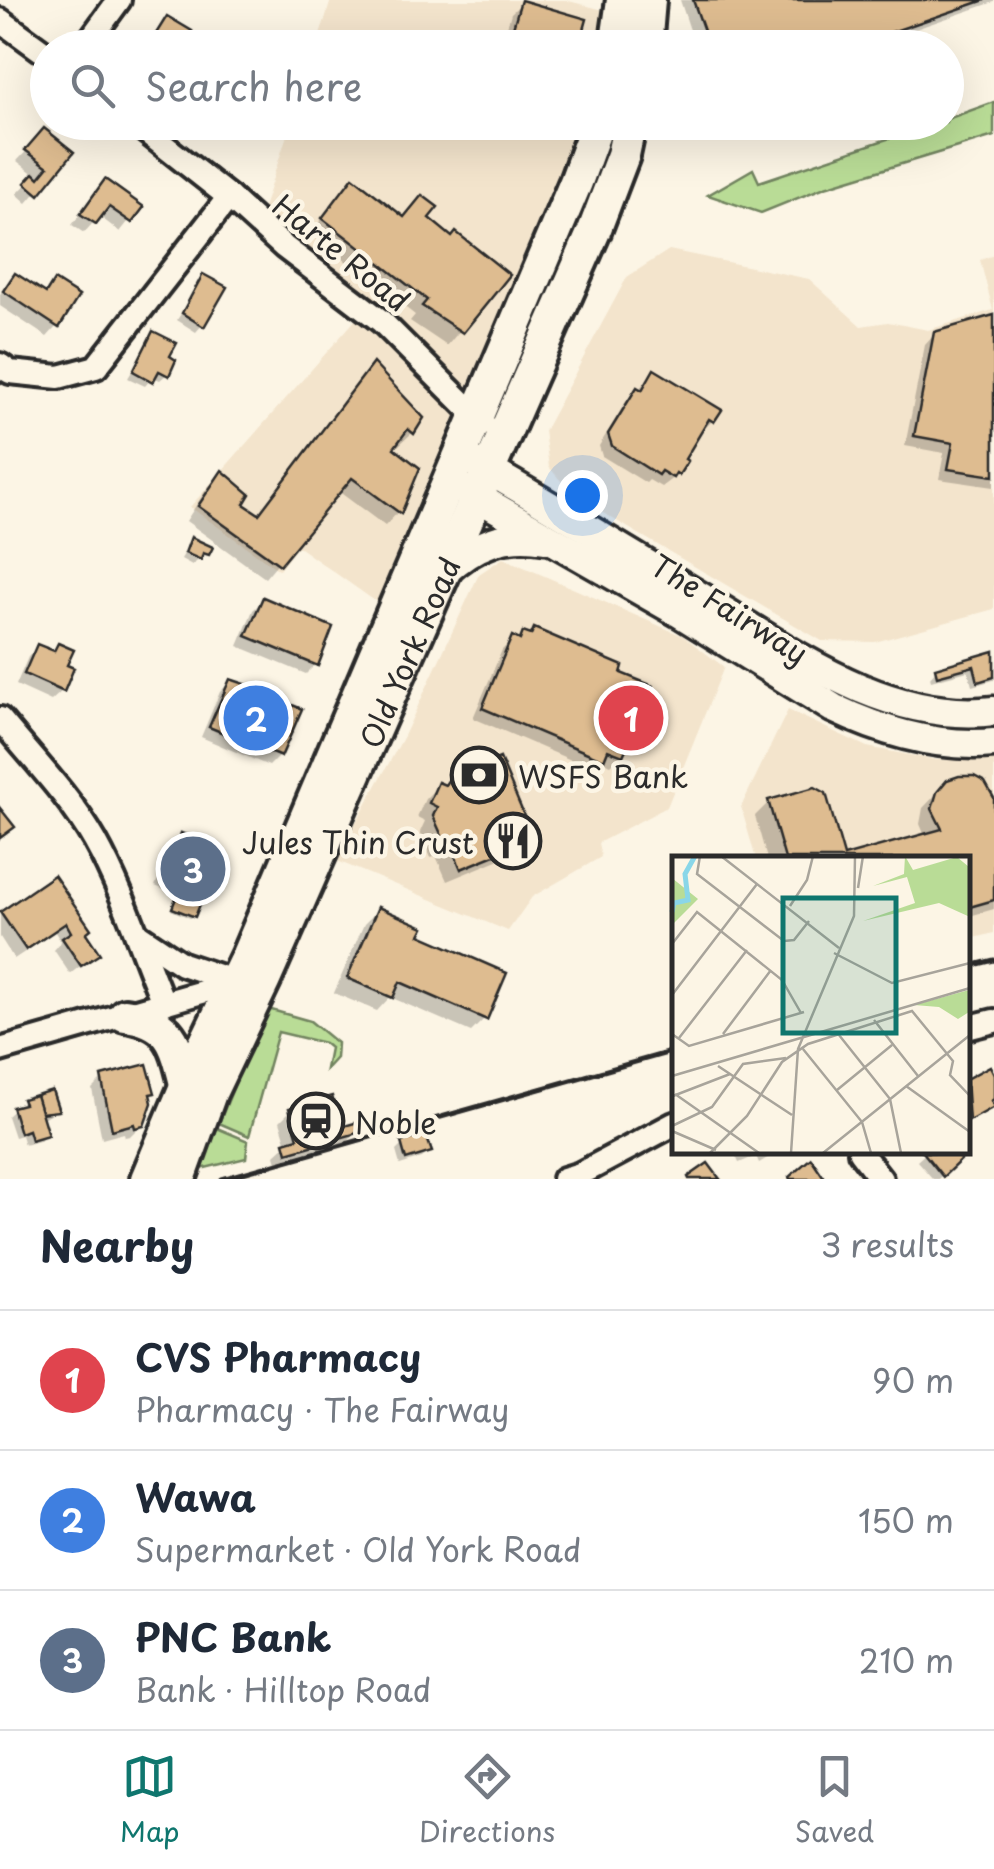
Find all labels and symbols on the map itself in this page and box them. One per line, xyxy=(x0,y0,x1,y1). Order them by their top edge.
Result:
street label: Harte Road xyxy=(264,182,420,322)
your location xyxy=(557,470,608,521)
street label: The Fairway xyxy=(643,542,817,674)
street label: Old York Road xyxy=(347,549,470,755)
pin: 2 xyxy=(224,680,288,756)
pin: 1 xyxy=(598,680,664,756)
bank icon: WSFS Bank xyxy=(449,745,509,805)
place label: WSFS Bank xyxy=(518,753,688,798)
restaurant icon: Jules Thin Crust xyxy=(483,811,543,871)
place label: Jules Thin Crust xyxy=(242,819,474,864)
pin: 3 xyxy=(160,832,226,906)
inset map xyxy=(672,856,969,1154)
station icon: Noble xyxy=(286,1091,346,1151)
place label: Noble xyxy=(355,1099,437,1144)

